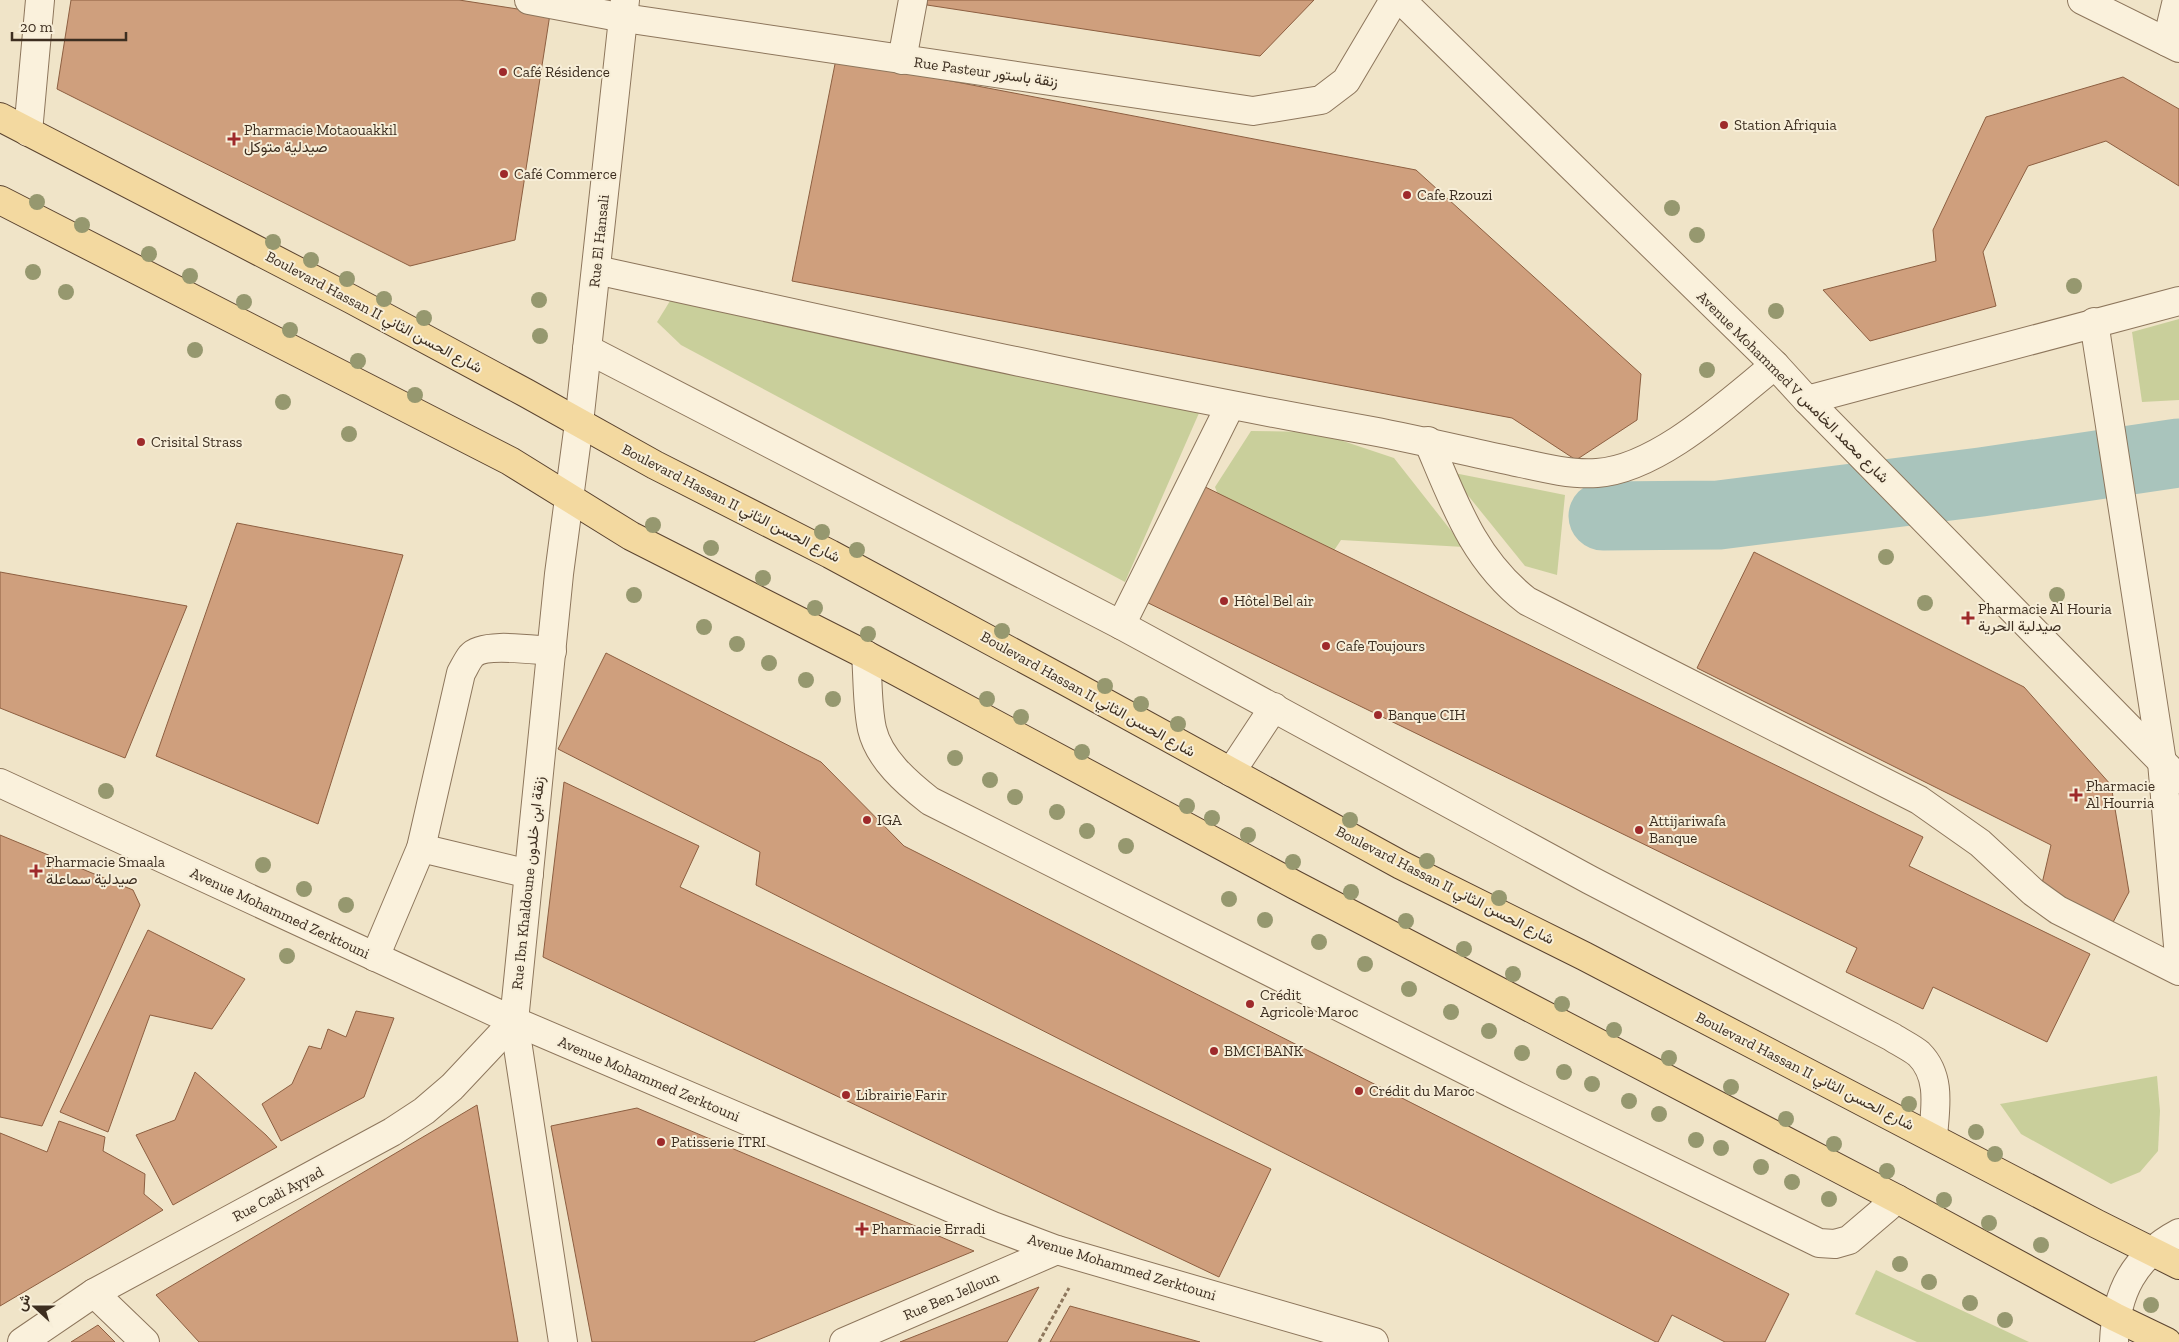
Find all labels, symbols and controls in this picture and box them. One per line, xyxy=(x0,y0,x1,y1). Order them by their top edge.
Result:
scale bar xyxy=(12,10,126,42)
text: 20 m xyxy=(20,18,53,36)
street label: Rue Pasteur زنقة باستور xyxy=(913,53,1059,91)
place label: Café Résidence xyxy=(513,63,610,81)
marker: Café Résidence xyxy=(497,66,509,78)
place label: Station Afriquia xyxy=(1734,116,1837,134)
marker: Station Afriquia xyxy=(1718,119,1730,131)
place label: Pharmacie Motaouakkil صيدلية متوكل xyxy=(244,121,397,156)
marker: Pharmacie Motaouakkil صيدلية متوكل xyxy=(228,133,240,145)
place label: Café Commerce xyxy=(514,165,617,183)
marker: Café Commerce xyxy=(498,168,510,180)
place label: Cafe Rzouzi xyxy=(1417,186,1493,204)
marker: Cafe Rzouzi xyxy=(1401,189,1413,201)
street label: Rue El Hansali xyxy=(585,194,613,288)
street label: Boulevard Hassan II شارع الحسن الثاني xyxy=(261,247,485,381)
street label: Avenue Mohammed V شارع محمد الخامس xyxy=(1692,287,1893,488)
place label: Crisital Strass xyxy=(151,433,242,451)
marker: Crisital Strass xyxy=(135,436,147,448)
street label: Boulevard Hassan II شارع الحسن الثاني xyxy=(617,440,843,570)
place label: Hôtel Bel air xyxy=(1234,592,1314,610)
marker: Hôtel Bel air xyxy=(1218,595,1230,607)
place label: Pharmacie Al Houria صيدلية الحرية xyxy=(1978,600,2112,635)
marker: Pharmacie Al Houria صيدلية الحرية xyxy=(1962,612,1974,624)
street label: Boulevard Hassan II شارع الحسن الثاني xyxy=(976,627,1199,764)
place label: Cafe Toujours xyxy=(1336,637,1425,655)
marker: Cafe Toujours xyxy=(1320,640,1332,652)
place label: Banque CIH xyxy=(1388,706,1466,724)
marker: Banque CIH xyxy=(1372,709,1384,721)
street label: Rue Ibn Khaldoune زنقة ابن خلدون xyxy=(508,775,549,991)
place label: Pharmacie Al Hourria xyxy=(2086,777,2155,812)
marker: Pharmacie Al Hourria xyxy=(2070,789,2082,801)
place label: IGA xyxy=(877,811,902,829)
place label: Attijariwafa Banque xyxy=(1649,812,1726,847)
marker: IGA xyxy=(861,814,873,826)
street label: Boulevard Hassan II شارع الحسن الثاني xyxy=(1331,822,1557,952)
marker: Attijariwafa Banque xyxy=(1633,824,1645,836)
place label: Pharmacie Smaala صيدلية سماعلة xyxy=(46,853,165,888)
street label: Avenue Mohammed Zerktouni xyxy=(187,863,373,963)
marker: Pharmacie Smaala صيدلية سماعلة xyxy=(30,865,42,877)
place label: Crédit Agricole Maroc xyxy=(1260,986,1359,1021)
marker: Crédit Agricole Maroc xyxy=(1244,998,1256,1010)
street label: Boulevard Hassan II شارع الحسن الثاني xyxy=(1691,1008,1917,1138)
street label: Avenue Mohammed Zerktouni xyxy=(555,1032,743,1126)
place label: BMCI BANK xyxy=(1224,1042,1304,1060)
marker: BMCI BANK xyxy=(1208,1045,1220,1057)
place label: Crédit du Maroc xyxy=(1369,1082,1475,1100)
marker: Crédit du Maroc xyxy=(1353,1085,1365,1097)
place label: Librairie Farir xyxy=(856,1086,947,1104)
marker: Librairie Farir xyxy=(840,1089,852,1101)
place label: Patisserie ITRI xyxy=(671,1133,766,1151)
marker: Patisserie ITRI xyxy=(655,1136,667,1148)
street label: Rue Cadi Ayyad xyxy=(229,1162,327,1225)
place label: Pharmacie Erradi xyxy=(872,1220,985,1238)
marker: Pharmacie Erradi xyxy=(856,1223,868,1235)
street label: Avenue Mohammed Zerktouni xyxy=(1026,1230,1218,1304)
street label: Rue Ben Jelloun xyxy=(900,1268,1002,1324)
north arrow xyxy=(10,1282,60,1332)
text: ش xyxy=(12,1291,34,1313)

